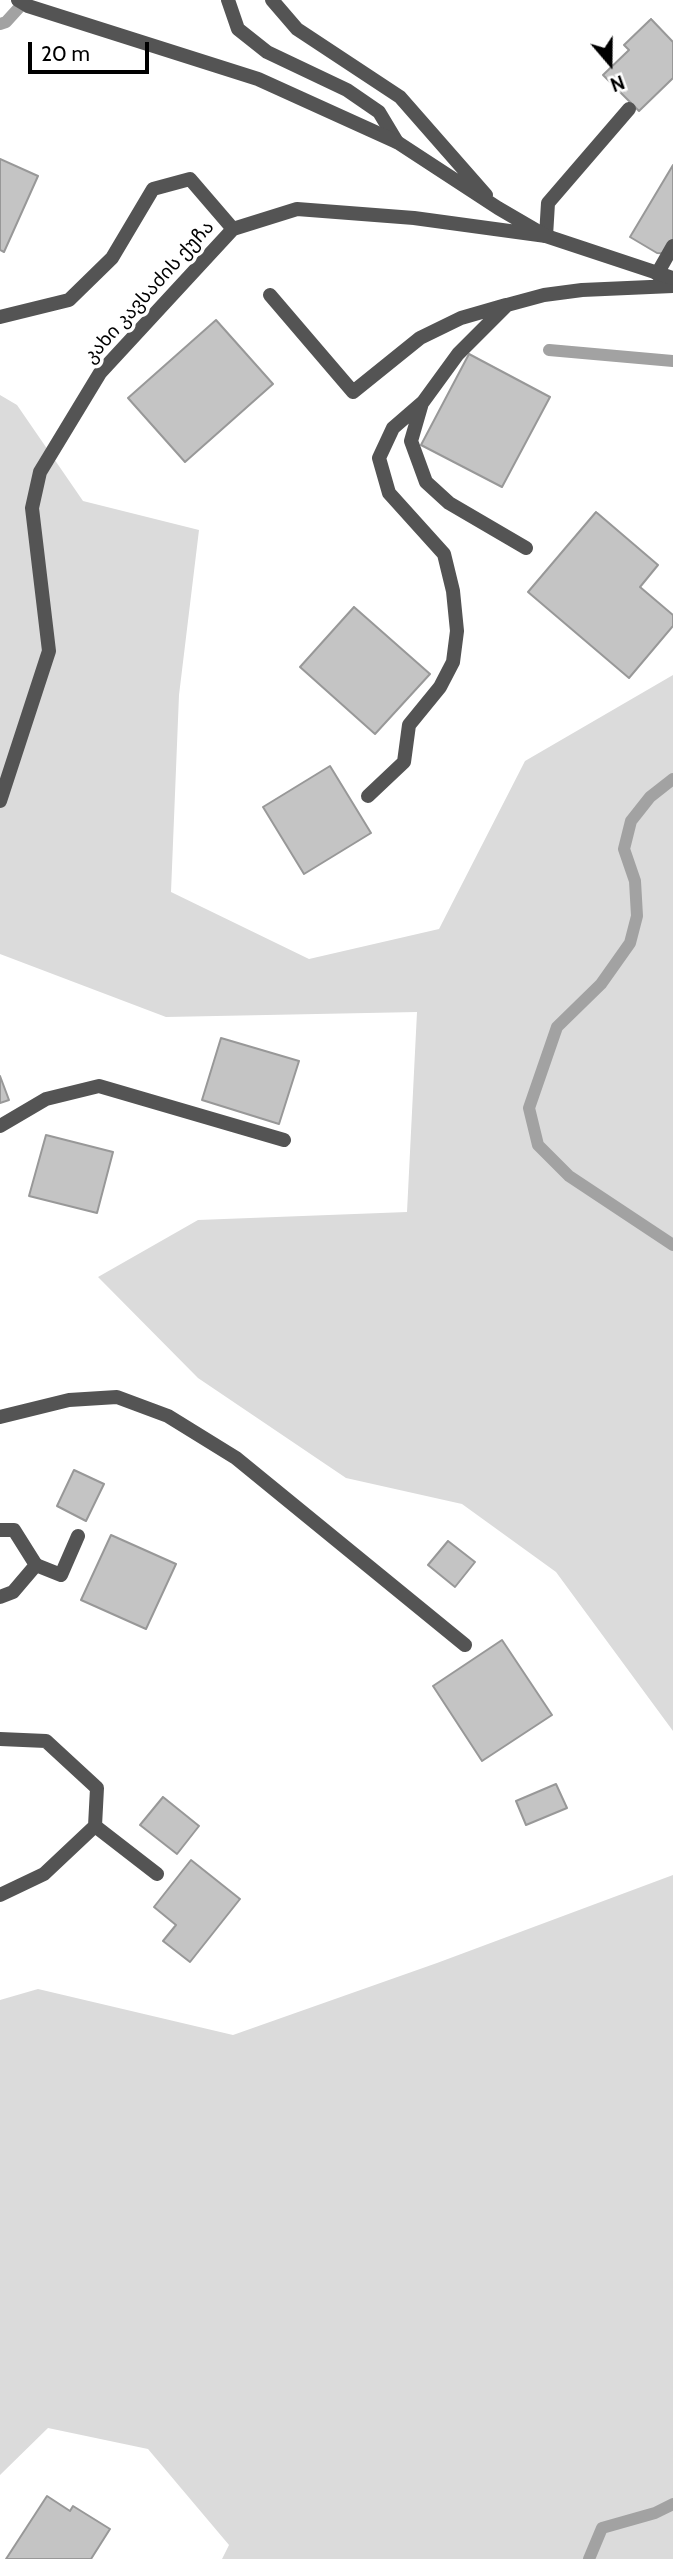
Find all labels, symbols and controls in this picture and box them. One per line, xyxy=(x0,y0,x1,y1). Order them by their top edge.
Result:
scale bar xyxy=(32,28,152,72)
north arrow xyxy=(575,28,645,98)
text: 20 m xyxy=(41,41,90,66)
text: N xyxy=(607,70,628,96)
street label: კახი კავსაძის ქუჩა xyxy=(79,216,219,368)

